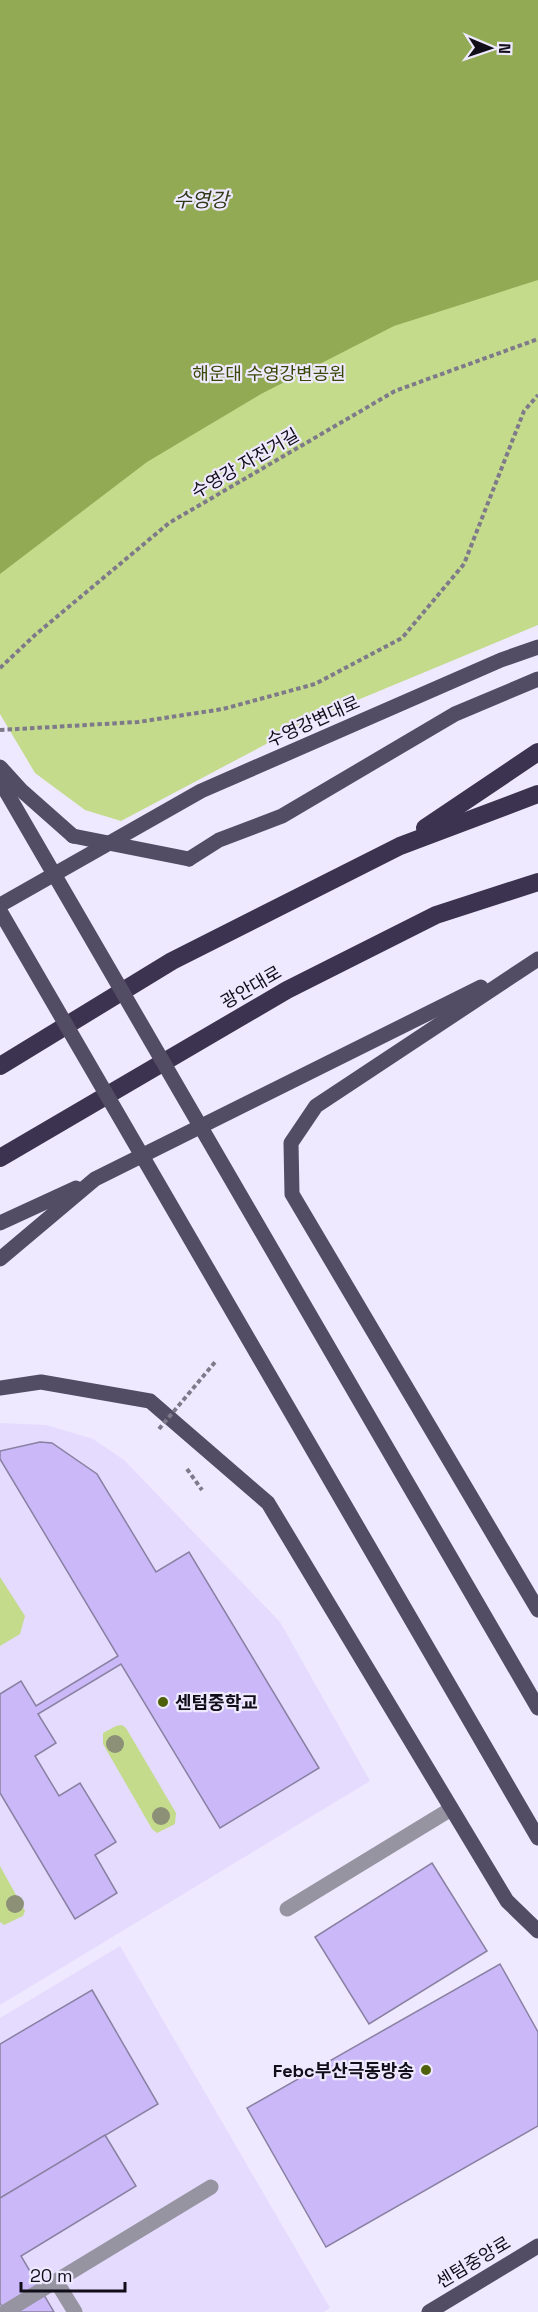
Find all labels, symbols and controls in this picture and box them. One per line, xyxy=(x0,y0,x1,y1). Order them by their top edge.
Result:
north arrow xyxy=(460,18,520,78)
text: N xyxy=(494,43,515,54)
water label: 수영강 xyxy=(173,187,231,213)
park label: 해운대 수영강변공원 xyxy=(192,362,346,385)
street label: 수영강 자전거길 xyxy=(187,423,303,503)
street label: 수영강변대로 xyxy=(263,690,363,752)
street label: 광안대로 xyxy=(217,960,285,1014)
place label: 센텀중학교 xyxy=(175,1691,258,1714)
marker: 센텀중학교 xyxy=(156,1695,170,1709)
place label: Febc부산극동방송 xyxy=(273,2059,414,2082)
marker: Febc부산극동방송 xyxy=(419,2063,433,2077)
street label: 센텀중앙로 xyxy=(432,2231,514,2293)
scale bar xyxy=(21,2255,124,2293)
text: 20 m xyxy=(30,2264,73,2287)

